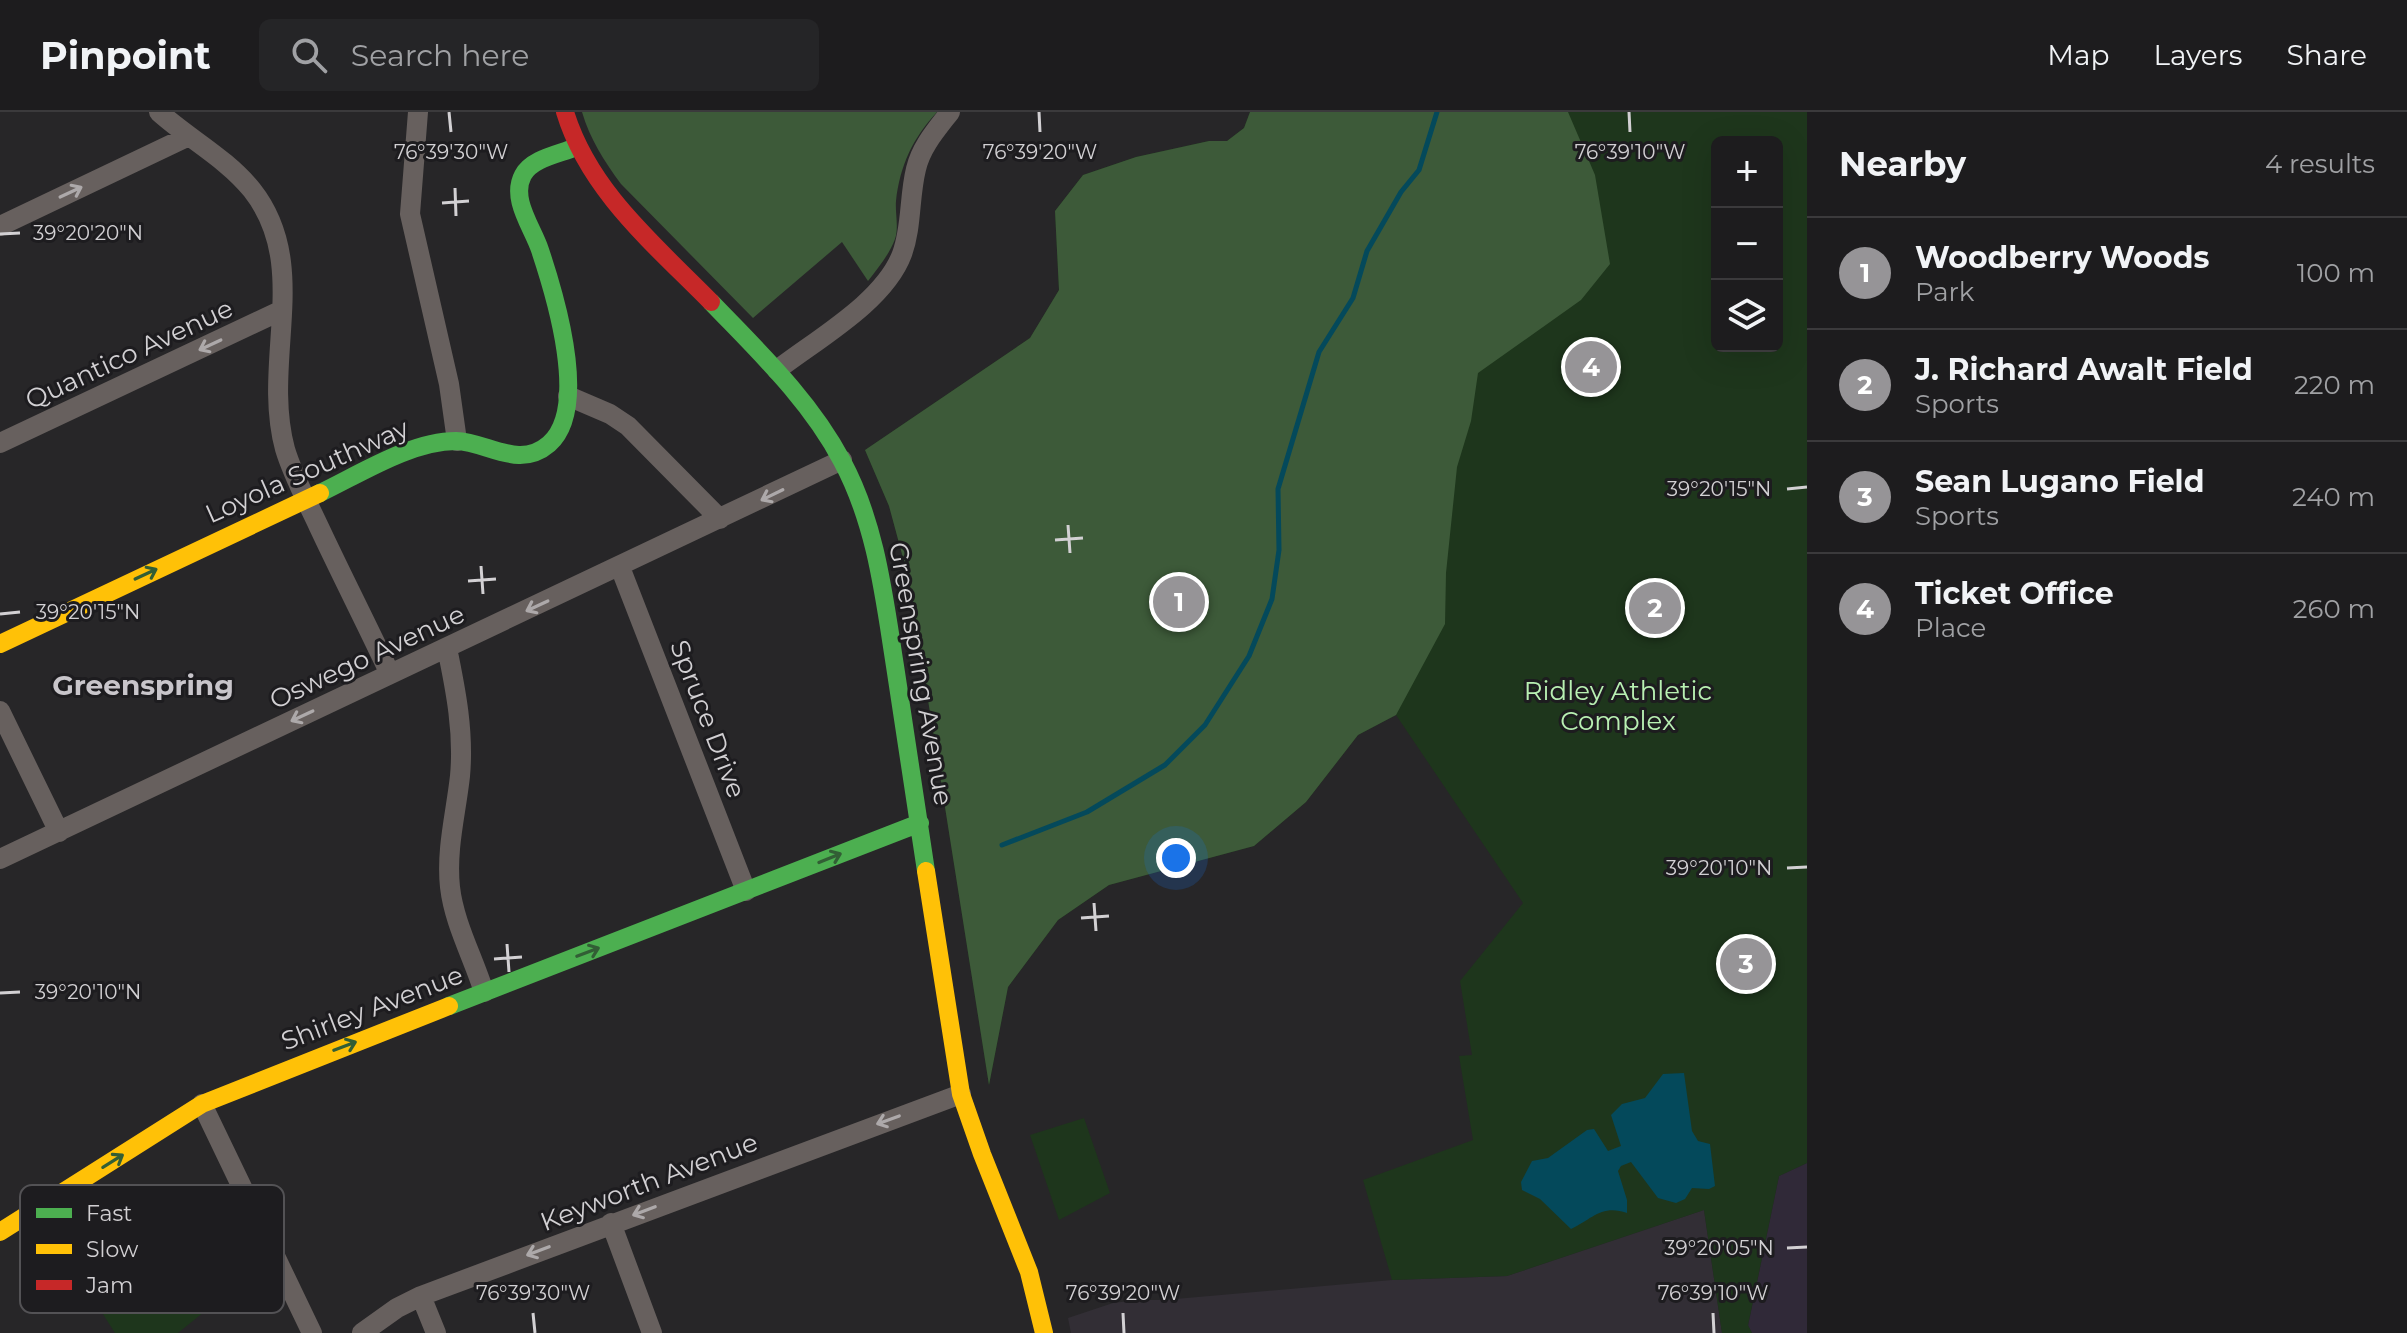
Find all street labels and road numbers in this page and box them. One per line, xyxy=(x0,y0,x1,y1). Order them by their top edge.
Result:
street label: Quantico Avenue xyxy=(20,292,238,416)
street label: Loyola Southway xyxy=(200,411,414,530)
street label: Greenspring Avenue xyxy=(882,540,960,808)
street label: Oswego Avenue xyxy=(264,598,470,716)
street label: Spruce Drive xyxy=(663,636,753,802)
street label: Shirley Avenue xyxy=(276,959,468,1057)
street label: Keyworth Avenue xyxy=(536,1126,762,1238)

